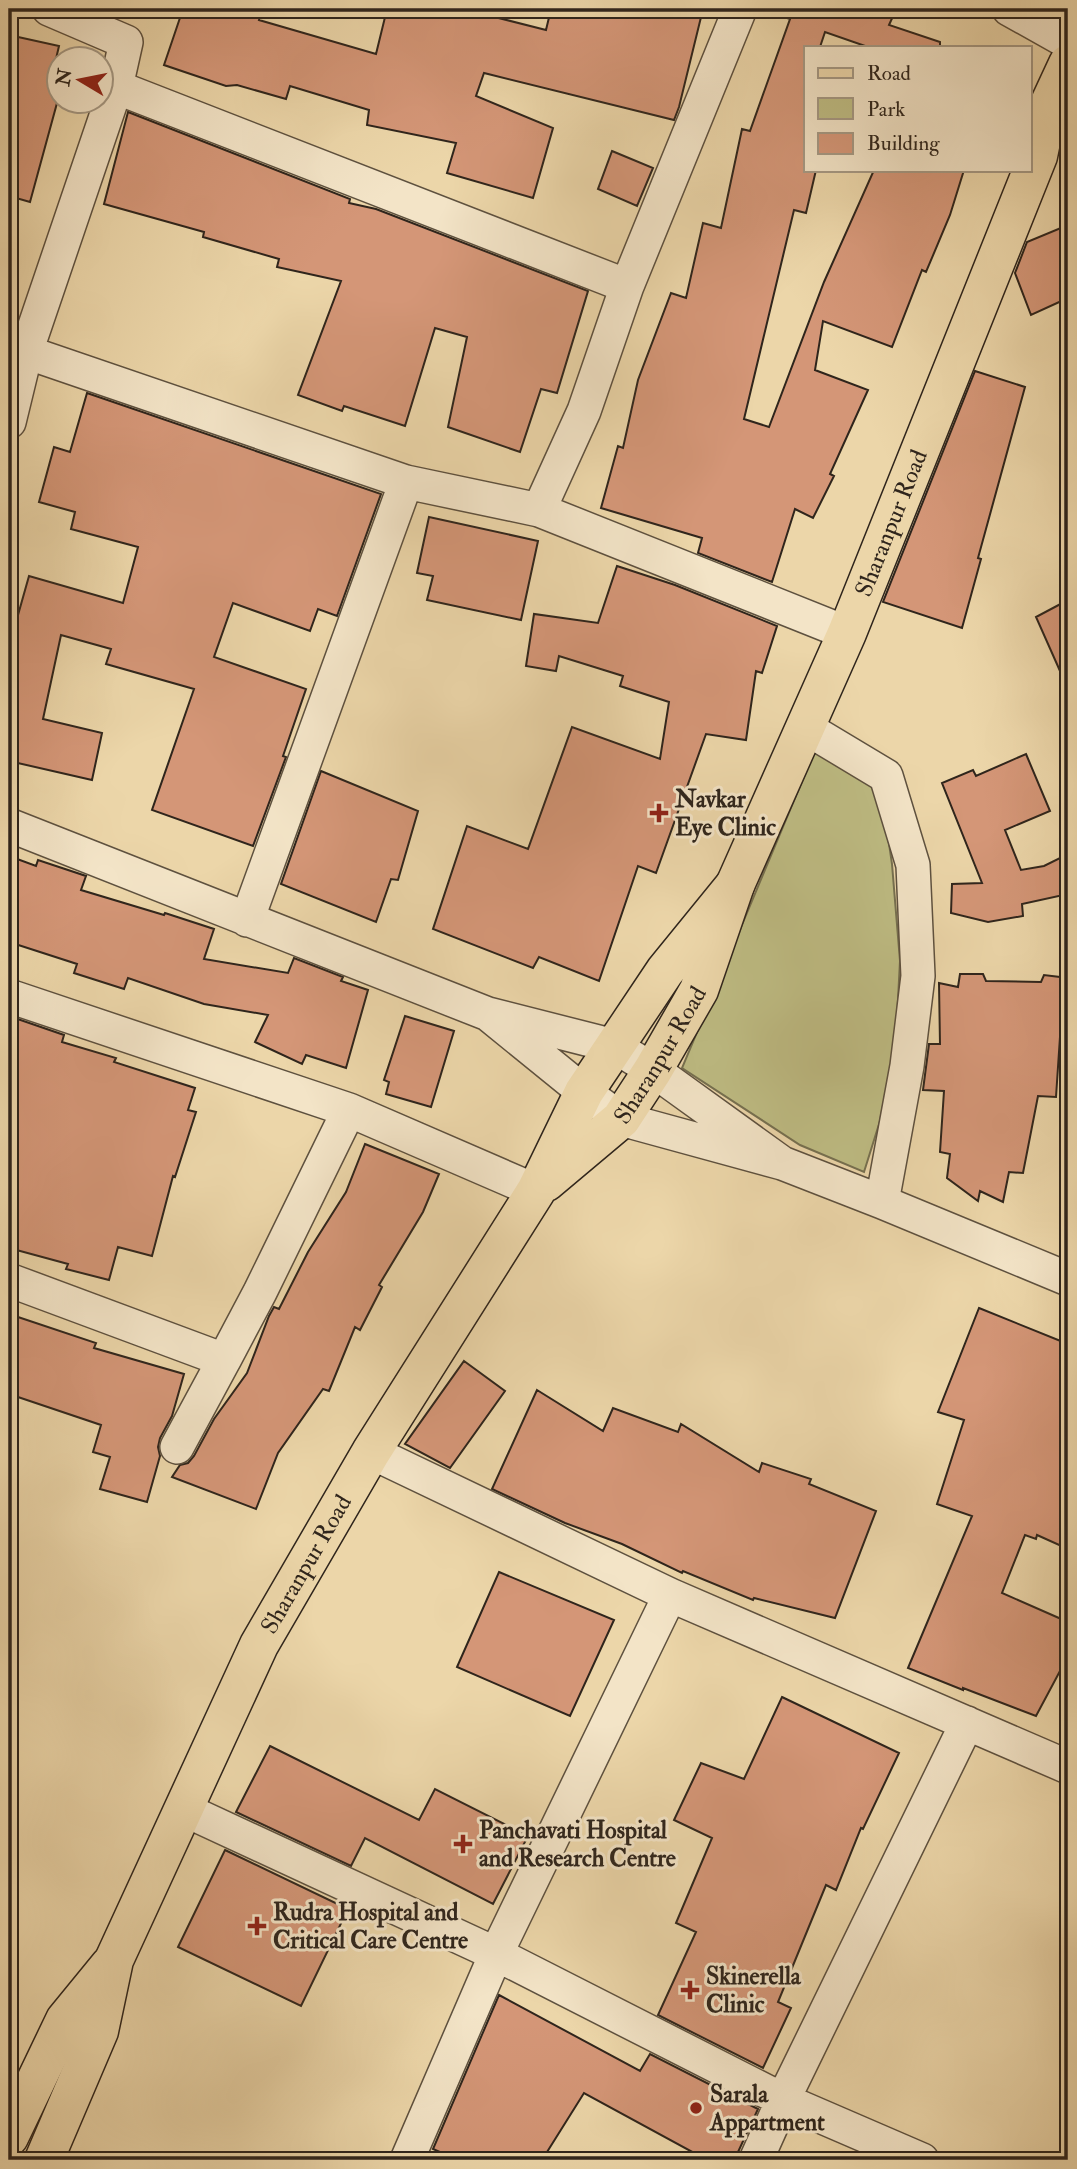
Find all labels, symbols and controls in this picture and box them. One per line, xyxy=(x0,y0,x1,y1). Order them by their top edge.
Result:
north arrow xyxy=(46,46,116,116)
legend xyxy=(804,46,1032,172)
text: Road xyxy=(867,60,912,87)
text: N xyxy=(51,66,78,89)
text: Park xyxy=(867,96,905,123)
text: Building xyxy=(867,130,940,157)
street label: Sharanpur Road xyxy=(848,445,934,601)
place label: Navkar Eye Clinic xyxy=(674,784,776,843)
marker: Navkar Eye Clinic xyxy=(649,803,669,823)
street label: Sharanpur Road xyxy=(607,980,714,1130)
street label: Sharanpur Road xyxy=(253,1489,358,1639)
place label: Panchavati Hospital and Research Centre xyxy=(479,1815,676,1874)
marker: Panchavati Hospital and Research Centre xyxy=(453,1834,473,1854)
place label: Rudra Hospital and Critical Care Centre xyxy=(273,1897,468,1956)
marker: Rudra Hospital and Critical Care Centre xyxy=(247,1916,267,1936)
place label: Skinerella Clinic xyxy=(706,1961,802,2020)
marker: Skinerella Clinic xyxy=(680,1980,700,2000)
place label: Sarala Appartment xyxy=(709,2079,825,2138)
marker: Sarala Appartment xyxy=(688,2100,704,2116)

